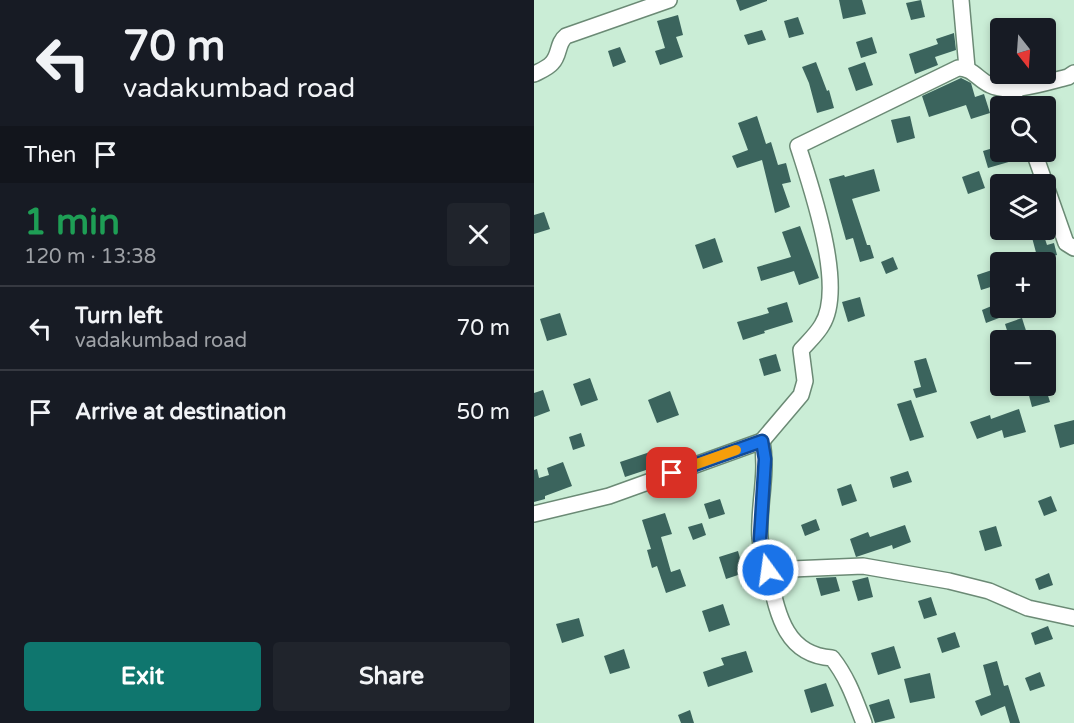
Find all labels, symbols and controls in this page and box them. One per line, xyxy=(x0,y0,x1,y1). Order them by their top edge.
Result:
north arrow xyxy=(990,18,1056,84)
map controls xyxy=(990,18,1056,396)
text: 70 m xyxy=(123,21,225,72)
icon: left xyxy=(24,24,102,102)
text: vadakumbad road xyxy=(123,72,355,105)
button: search xyxy=(990,96,1056,162)
icon: arrive xyxy=(89,138,122,171)
text: Then xyxy=(24,142,77,168)
button: layers xyxy=(990,174,1056,240)
text: 1 min xyxy=(24,201,120,244)
button: close xyxy=(447,203,510,266)
text: 120 m · 13:38 xyxy=(24,245,156,269)
button: + xyxy=(990,252,1056,318)
text: Turn left xyxy=(75,303,163,329)
icon: left xyxy=(24,312,57,345)
text: 70 m xyxy=(456,315,510,341)
text: vadakumbad road xyxy=(75,329,247,353)
button: − xyxy=(990,330,1056,396)
icon: arrive xyxy=(24,396,57,429)
text: Arrive at destination xyxy=(75,399,286,425)
text: 50 m xyxy=(456,399,510,425)
pin xyxy=(646,447,697,498)
icon: arrive xyxy=(655,456,688,489)
position arrow xyxy=(736,538,800,602)
button: Exit xyxy=(24,642,261,711)
button: Share xyxy=(273,642,510,711)

